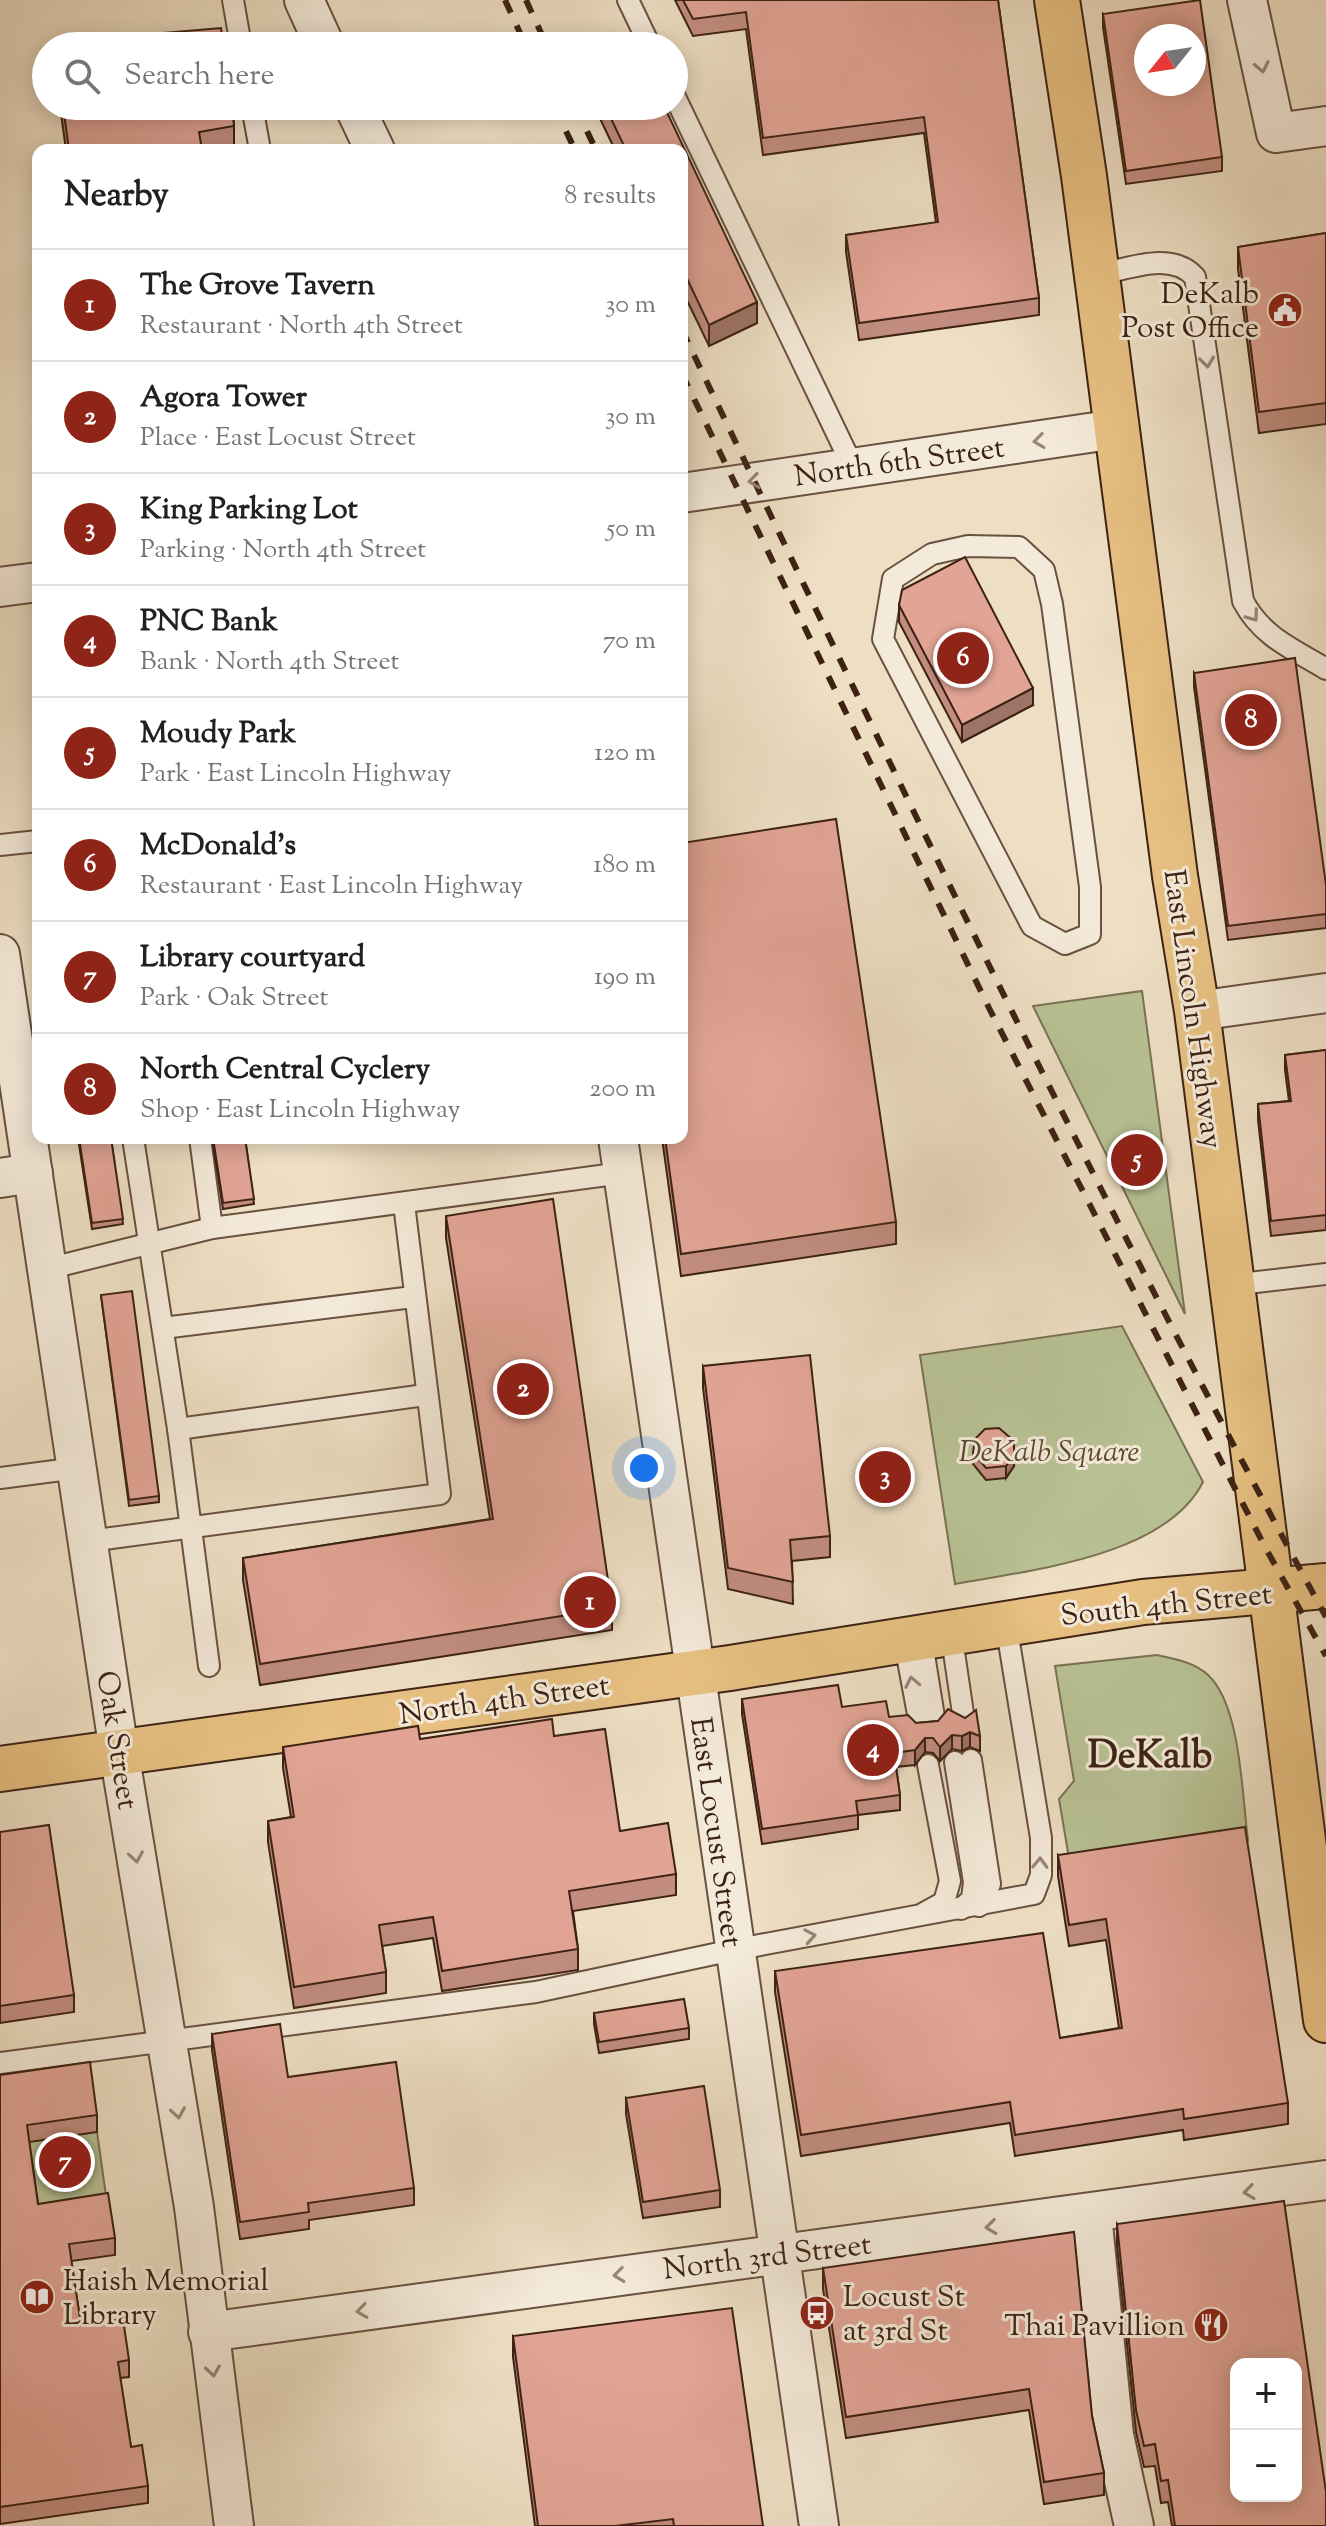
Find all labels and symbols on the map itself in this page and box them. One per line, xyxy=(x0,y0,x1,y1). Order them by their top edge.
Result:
north arrow xyxy=(1134,24,1206,96)
one-way arrow xyxy=(1253,59,1270,73)
place label: DeKalb Post Office xyxy=(1121,274,1259,351)
public building icon: DeKalb Post Office xyxy=(1266,291,1304,329)
one-way arrow xyxy=(1198,356,1215,369)
street label: North 6th Street xyxy=(791,427,1007,500)
one-way arrow xyxy=(1032,432,1046,449)
one-way arrow xyxy=(747,473,760,490)
one-way arrow xyxy=(1243,607,1258,621)
pin: 6 xyxy=(937,628,989,688)
pin: 8 xyxy=(1225,690,1277,750)
street label: East Lincoln Highway xyxy=(1151,867,1232,1152)
pin: 5 xyxy=(1111,1130,1163,1190)
pin: 2 xyxy=(497,1359,549,1419)
park label: DeKalb Square xyxy=(959,1432,1139,1475)
pin: 3 xyxy=(859,1447,911,1507)
your location xyxy=(624,1448,664,1488)
pin: 1 xyxy=(564,1572,616,1632)
street label: South 4th Street xyxy=(1058,1574,1274,1639)
street label: North 4th Street xyxy=(396,1665,612,1738)
street label: Oak Street xyxy=(83,1668,148,1813)
one-way arrow xyxy=(904,1676,921,1689)
street label: East Locust Street xyxy=(677,1715,752,1950)
pin: 4 xyxy=(847,1720,899,1780)
district label: DeKalb xyxy=(1088,1731,1212,1785)
one-way arrow xyxy=(127,1850,144,1863)
one-way arrow xyxy=(1032,1856,1049,1869)
one-way arrow xyxy=(803,1929,817,1946)
one-way arrow xyxy=(169,2106,186,2120)
pin: 7 xyxy=(39,2132,91,2192)
one-way arrow xyxy=(1242,2183,1256,2200)
one-way arrow xyxy=(984,2218,998,2235)
street label: North 3rd Street xyxy=(661,2224,874,2293)
place label: Haish Memorial Library xyxy=(63,2261,269,2338)
one-way arrow xyxy=(612,2266,626,2283)
place label: Locust St at 3rd St xyxy=(843,2277,965,2354)
library icon: Haish Memorial Library xyxy=(18,2278,56,2316)
bus stop icon: Locust St at 3rd St xyxy=(798,2294,836,2332)
one-way arrow xyxy=(355,2302,369,2319)
place label: Thai Pavillion xyxy=(1004,2306,1185,2349)
restaurant icon: Thai Pavillion xyxy=(1192,2306,1230,2344)
one-way arrow xyxy=(204,2364,221,2378)

